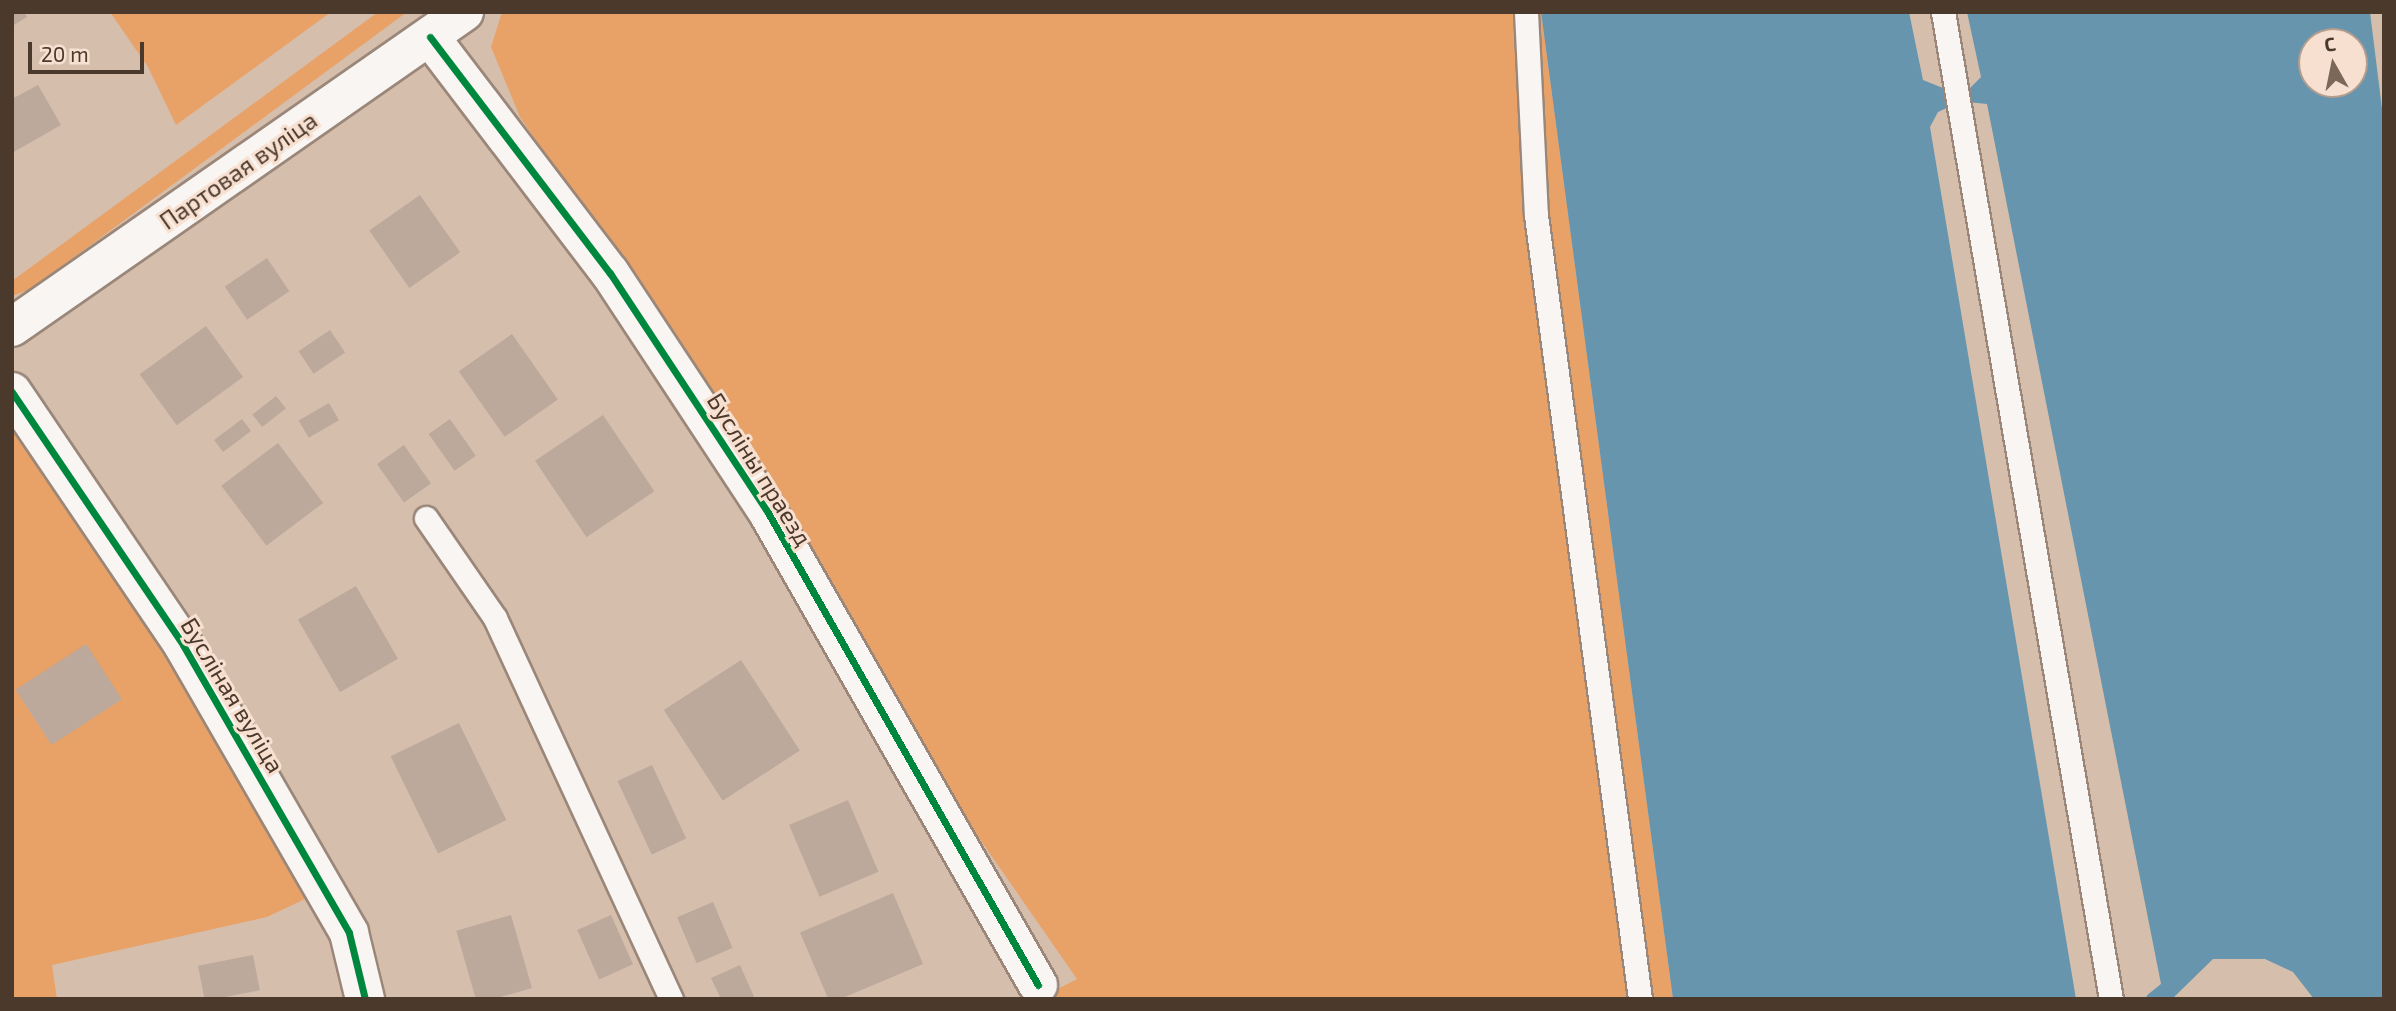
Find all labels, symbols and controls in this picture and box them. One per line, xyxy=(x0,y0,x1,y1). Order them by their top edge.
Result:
scale bar xyxy=(32,28,147,72)
north arrow xyxy=(2298,28,2368,98)
text: С xyxy=(2323,32,2337,56)
text: 20 m xyxy=(41,41,89,66)
street label: Партовая вуліца xyxy=(154,105,322,235)
street label: Бусліны праезд xyxy=(702,387,818,551)
street label: Бусліная вуліца xyxy=(175,612,291,778)

